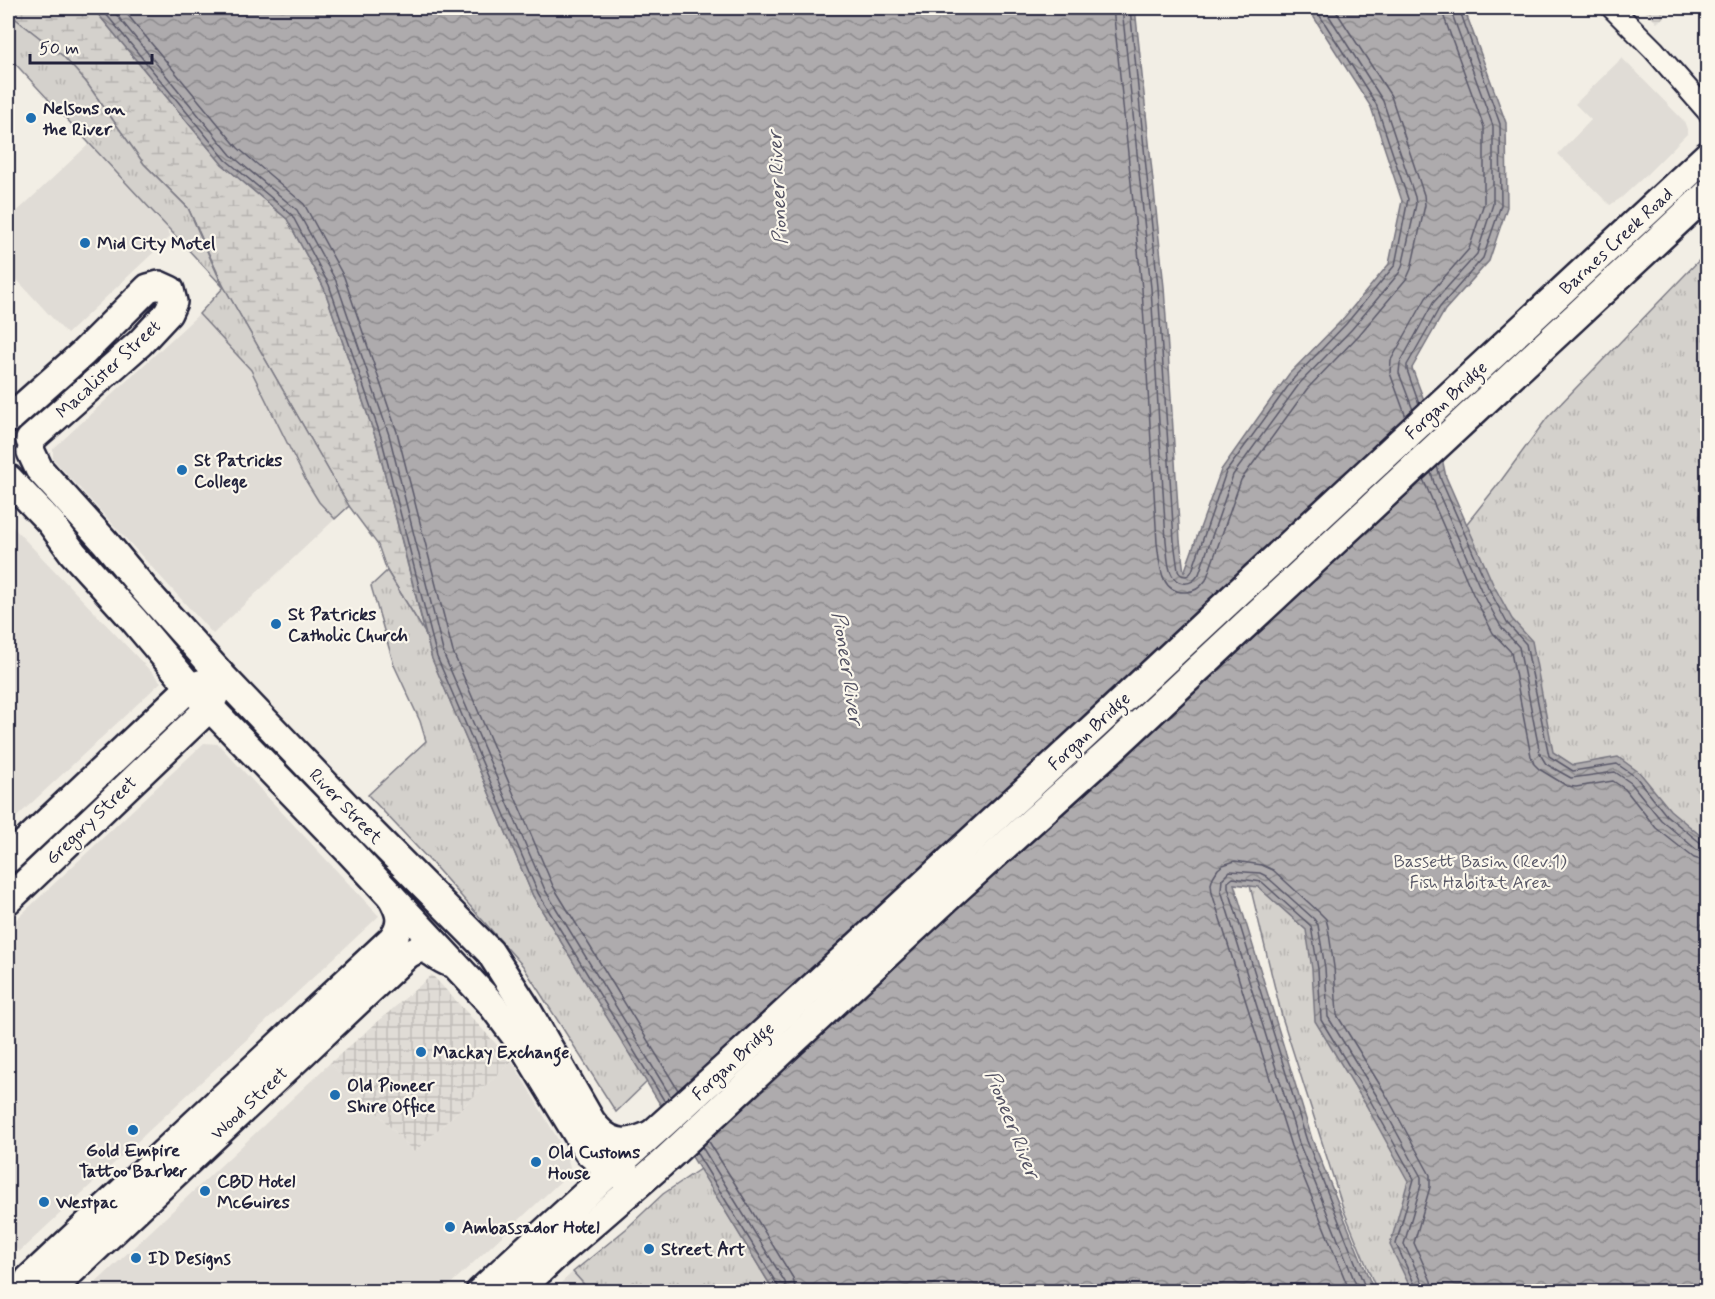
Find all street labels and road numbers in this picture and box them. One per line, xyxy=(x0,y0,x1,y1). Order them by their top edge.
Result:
street label: Barnes Creek Road xyxy=(1555,183,1679,301)
street label: Macalister Street xyxy=(51,315,166,424)
street label: Forgan Bridge xyxy=(1400,356,1495,447)
street label: Forgan Bridge xyxy=(1043,687,1138,778)
street label: River Street xyxy=(303,764,388,850)
street label: Gregory Street xyxy=(41,771,143,871)
street label: Forgan Bridge xyxy=(687,1017,782,1108)
street label: Wood Street xyxy=(206,1062,293,1146)

